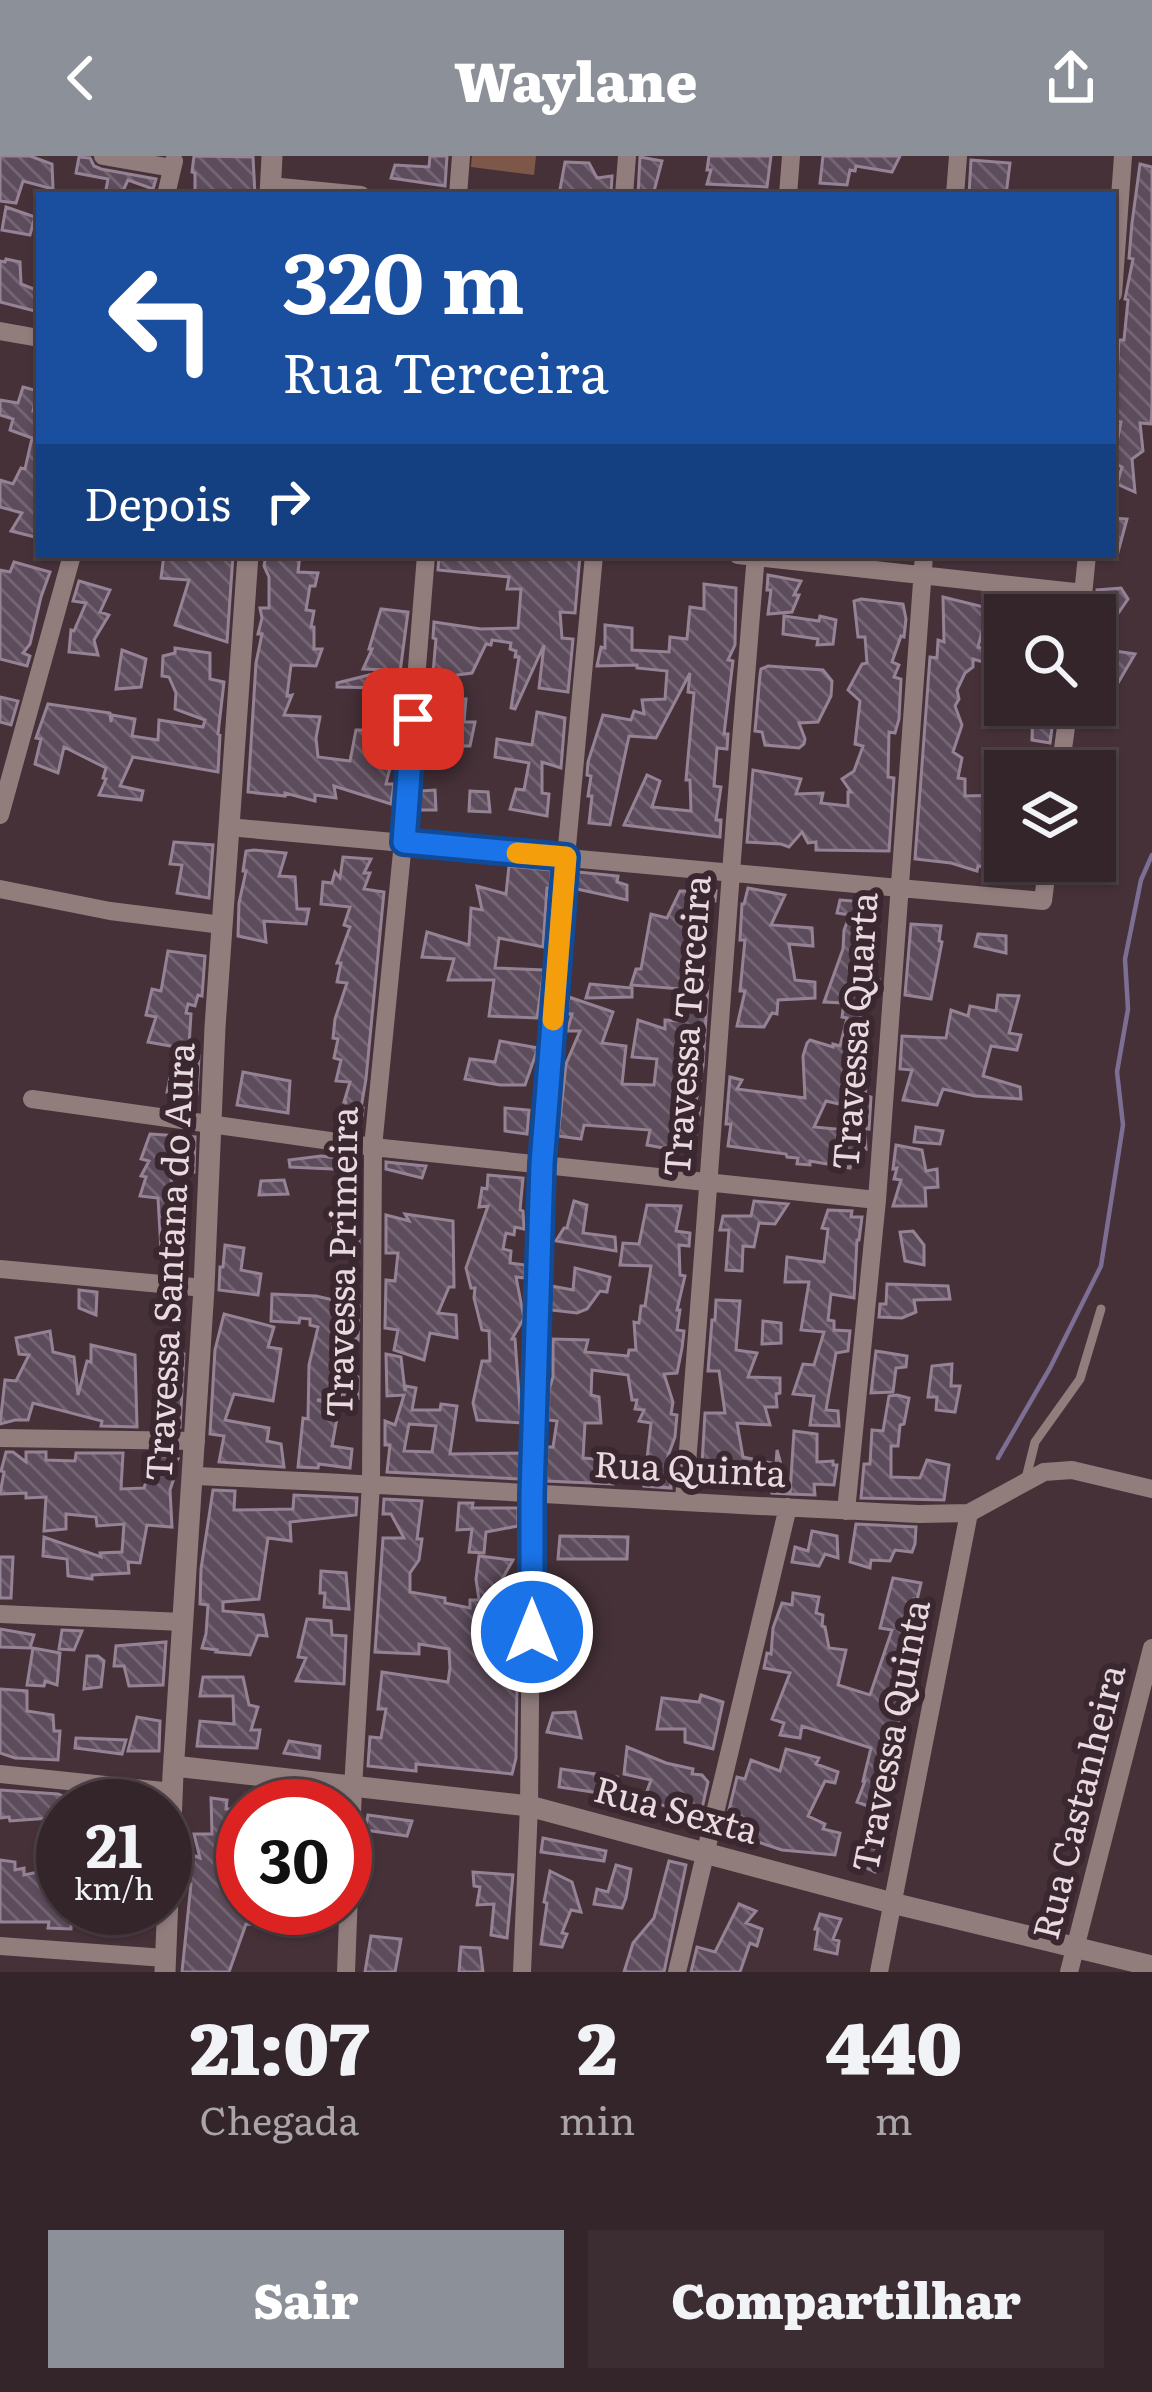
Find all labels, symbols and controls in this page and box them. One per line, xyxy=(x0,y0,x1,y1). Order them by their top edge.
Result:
text: Waylane xyxy=(454,38,698,119)
icon: back xyxy=(48,45,114,111)
icon: share xyxy=(1038,45,1104,111)
text: 320 m xyxy=(282,215,525,340)
icon: left xyxy=(84,240,240,396)
text: Rua Terceira xyxy=(282,329,609,410)
text: Depois xyxy=(84,468,231,535)
icon: right xyxy=(255,468,321,534)
map controls xyxy=(984,594,1116,882)
button: search xyxy=(984,594,1116,726)
pin xyxy=(362,668,464,770)
icon: arrive xyxy=(380,686,446,752)
button: layers xyxy=(984,750,1116,882)
street label: Travessa Terceira xyxy=(648,873,722,1178)
street label: Travessa Quarta xyxy=(816,890,889,1171)
street label: Travessa Santana do Aura xyxy=(130,1041,205,1483)
street label: Travessa Primeira xyxy=(310,1105,369,1418)
street label: Rua Quinta xyxy=(593,1435,788,1498)
position arrow xyxy=(469,1569,595,1695)
street label: Travessa Quinta xyxy=(836,1594,941,1876)
street label: Rua Castanheira xyxy=(1017,1658,1136,1944)
street label: Rua Sexta xyxy=(589,1760,765,1855)
speed limit sign: 30 xyxy=(216,1779,372,1935)
text: 21 xyxy=(85,1797,143,1886)
text: km/h xyxy=(74,1865,154,1909)
text: 21:07 xyxy=(190,1990,369,2097)
text: 2 xyxy=(577,1990,617,2097)
text: 440 xyxy=(825,1990,962,2097)
text: Chegada xyxy=(200,2089,359,2147)
text: min xyxy=(559,2089,635,2147)
text: m xyxy=(875,2089,913,2147)
button: Sair xyxy=(48,2230,564,2368)
button: Compartilhar xyxy=(588,2230,1104,2368)

